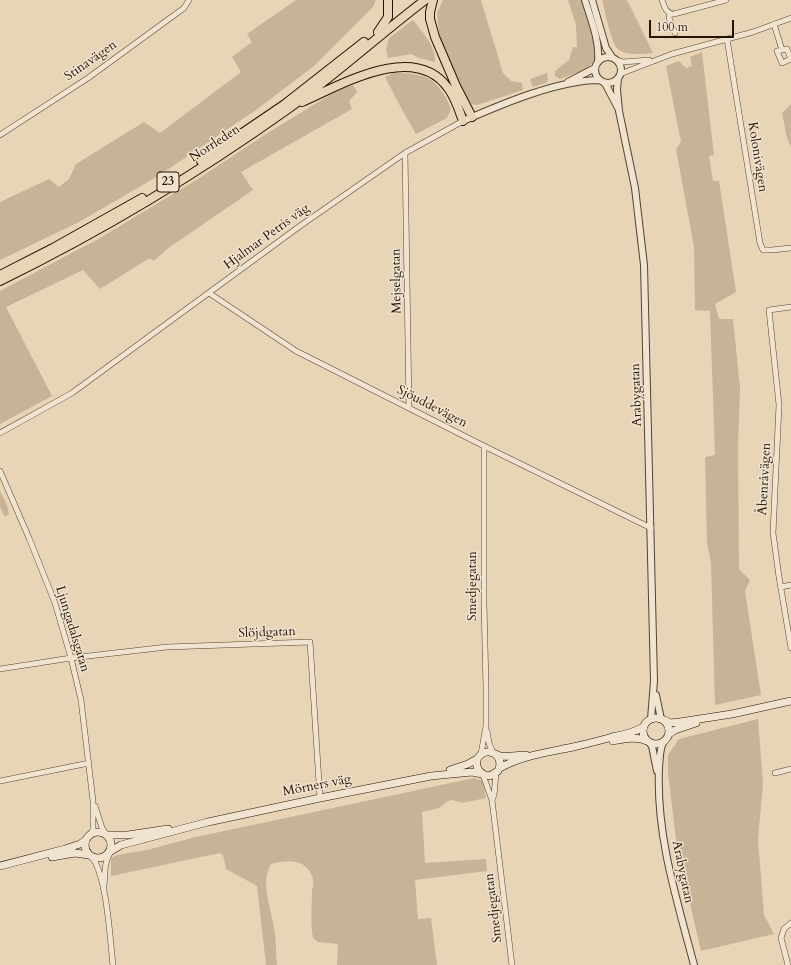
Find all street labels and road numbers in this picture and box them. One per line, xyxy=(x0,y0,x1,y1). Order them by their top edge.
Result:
street label: Stinavägen xyxy=(62,37,120,85)
street label: Kolonivägen xyxy=(744,121,770,193)
street label: Norrleden xyxy=(187,122,243,166)
road number: 23 xyxy=(157,172,179,192)
street label: Hjalmar Petris väg xyxy=(221,201,313,273)
street label: Mejselgatan xyxy=(389,248,405,314)
street label: Arabygatan xyxy=(628,363,646,427)
street label: Sjöuddevägen xyxy=(394,383,470,431)
street label: Åbenråvägen xyxy=(755,442,775,516)
street label: Smedjegatan xyxy=(465,551,481,621)
street label: Ljungadalsgatan xyxy=(52,584,92,674)
street label: Slöjdgatan xyxy=(238,624,296,642)
street label: Mörners väg xyxy=(281,772,353,800)
street label: Arabygatan xyxy=(668,839,696,905)
street label: Smedjegatan xyxy=(482,872,506,944)

